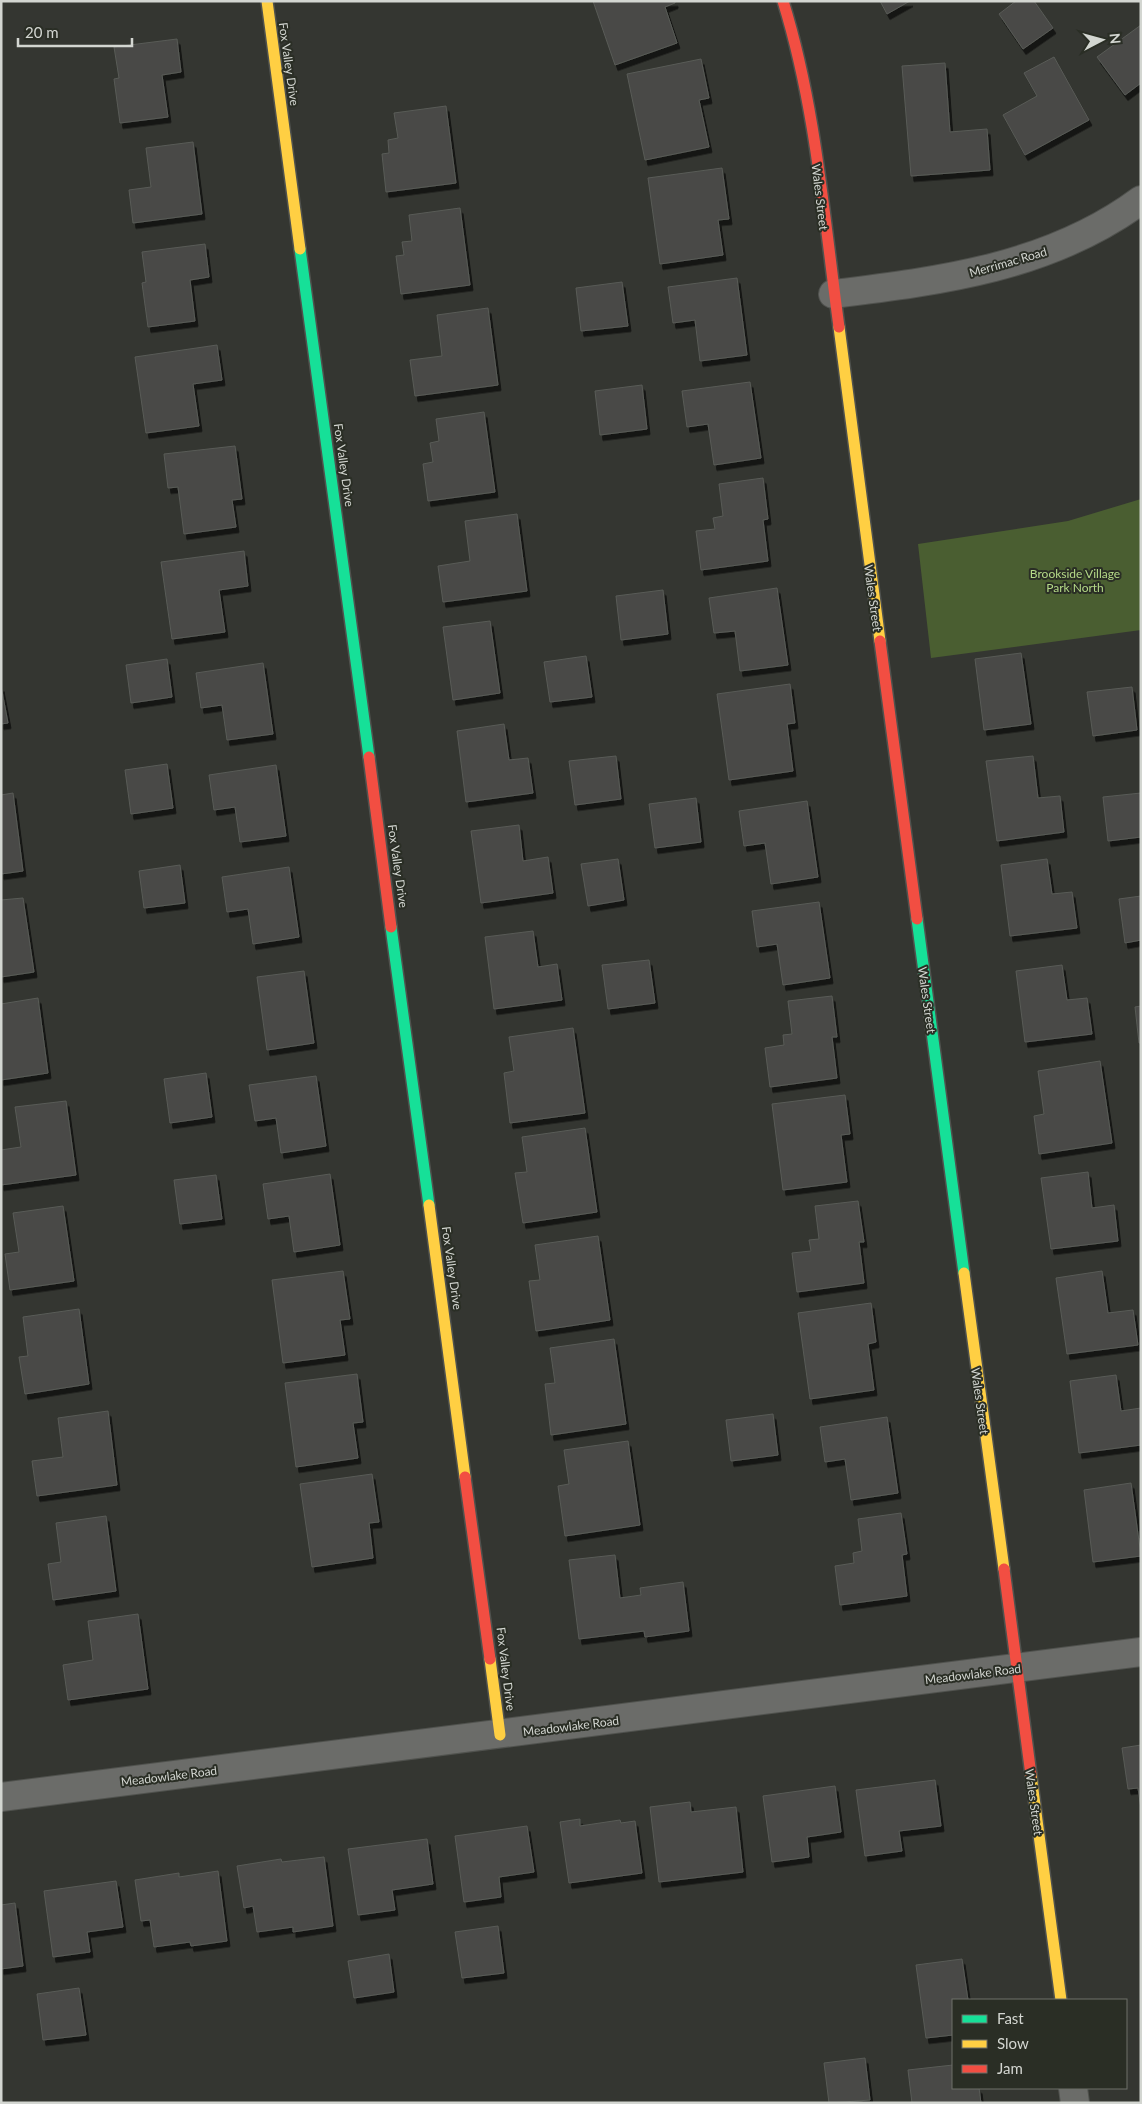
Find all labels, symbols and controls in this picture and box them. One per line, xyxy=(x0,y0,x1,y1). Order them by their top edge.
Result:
scale bar xyxy=(18,15,131,47)
north arrow xyxy=(1077,15,1127,65)
street label: Fox Valley Drive xyxy=(276,21,302,107)
text: 20 m xyxy=(25,23,59,41)
text: N xyxy=(1106,32,1124,45)
street label: Wales Street xyxy=(808,163,832,232)
street label: Merrimac Road xyxy=(967,244,1049,280)
street label: Fox Valley Drive xyxy=(331,422,357,508)
street label: Wales Street xyxy=(861,564,885,633)
park label: Brookside Village Park North xyxy=(1030,566,1120,595)
street label: Fox Valley Drive xyxy=(385,823,411,909)
street label: Wales Street xyxy=(915,966,939,1035)
street label: Fox Valley Drive xyxy=(439,1225,465,1311)
street label: Wales Street xyxy=(968,1367,992,1436)
street label: Fox Valley Drive xyxy=(493,1626,519,1712)
street label: Meadowlake Road xyxy=(924,1661,1022,1687)
street label: Meadowlake Road xyxy=(522,1713,620,1739)
street label: Meadowlake Road xyxy=(120,1763,218,1789)
street label: Wales Street xyxy=(1022,1768,1046,1837)
legend xyxy=(952,1999,1127,2089)
text: Fast xyxy=(997,2009,1024,2027)
text: Slow xyxy=(997,2034,1029,2052)
text: Jam xyxy=(997,2059,1023,2077)

